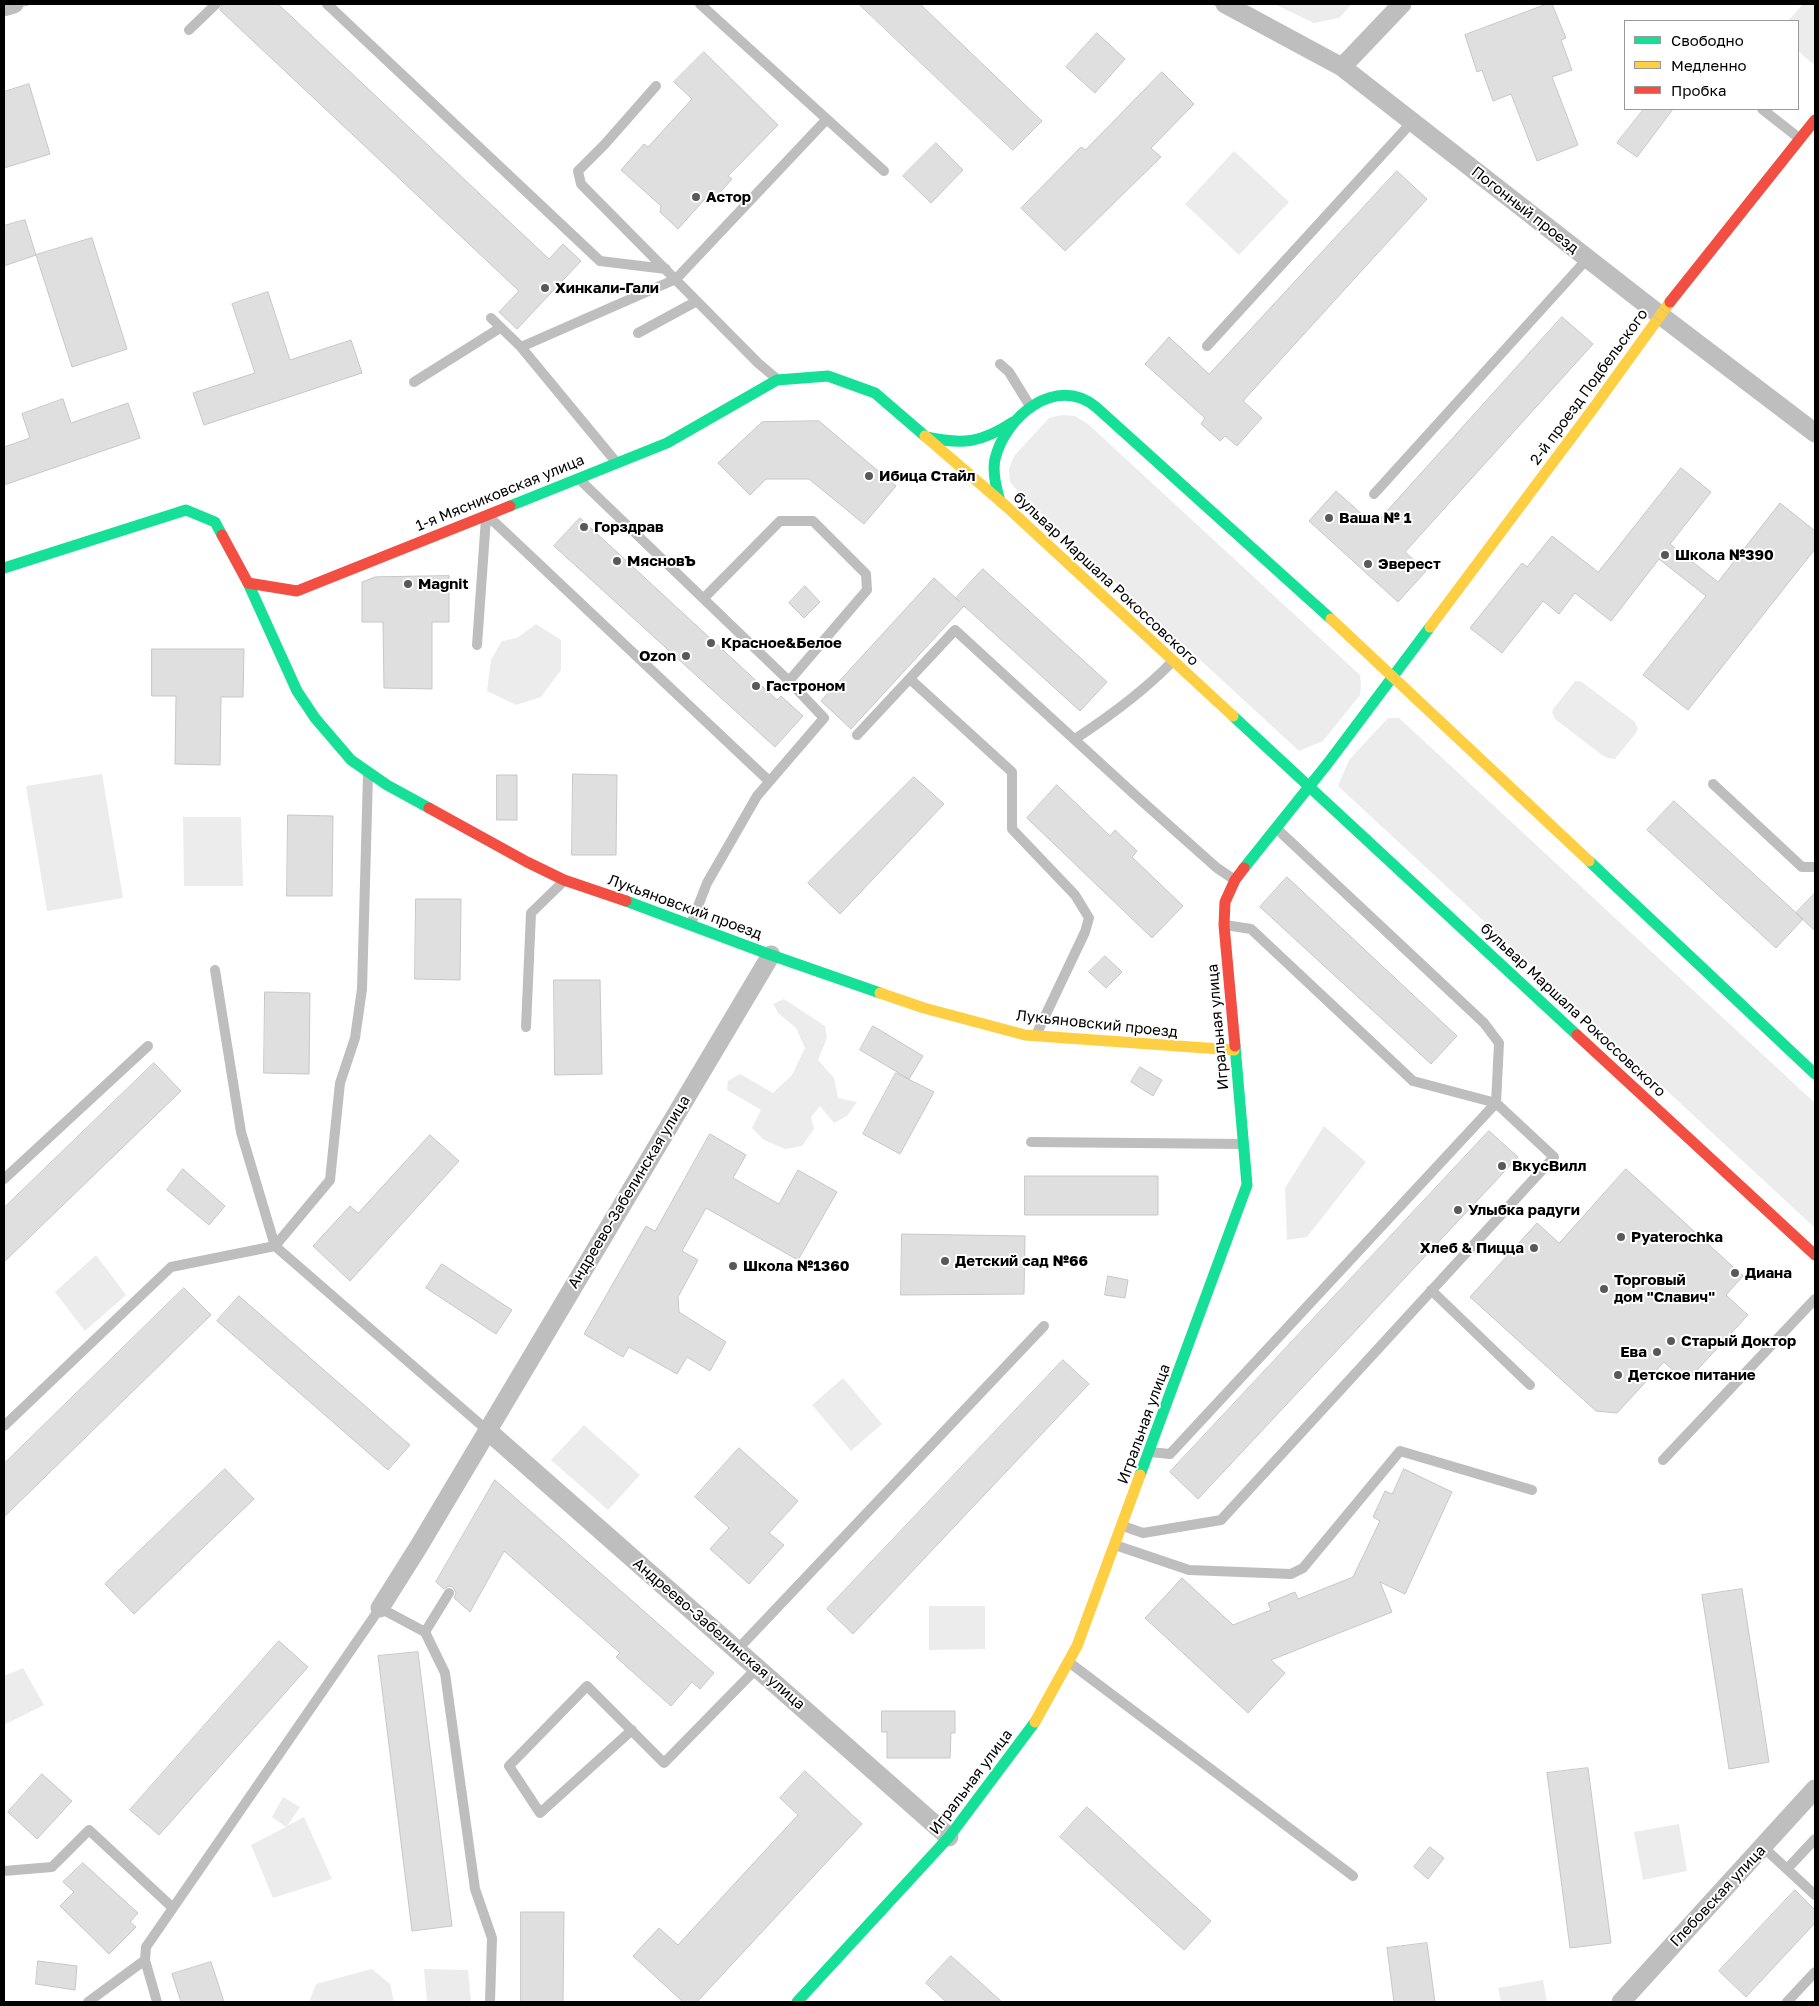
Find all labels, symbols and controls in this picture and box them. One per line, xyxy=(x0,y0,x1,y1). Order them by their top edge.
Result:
legend xyxy=(1624,20,1799,110)
text: Свободно xyxy=(1671,31,1744,49)
text: Медленно xyxy=(1671,56,1747,74)
text: Пробка xyxy=(1671,81,1726,99)
street label: Погонный проезд xyxy=(1468,163,1582,257)
place label: Астор xyxy=(706,188,751,206)
marker: Астор xyxy=(690,191,702,203)
place label: Хинкали-Гали xyxy=(555,279,659,297)
marker: Хинкали-Гали xyxy=(539,282,551,294)
street label: 2-й проезд Подбельского xyxy=(1526,305,1652,469)
street label: 1-я Мясниковская улица xyxy=(413,451,587,535)
place label: Ибица Стайл xyxy=(879,467,975,485)
marker: Ибица Стайл xyxy=(863,470,875,482)
street label: бульвар Маршала Рокоссовского xyxy=(1010,488,1202,670)
place label: Ваша № 1 xyxy=(1339,509,1411,527)
marker: Ваша № 1 xyxy=(1323,512,1335,524)
place label: Горздрав xyxy=(594,518,664,536)
marker: Горздрав xyxy=(578,521,590,533)
place label: Школа №390 xyxy=(1675,546,1774,564)
marker: Школа №390 xyxy=(1659,549,1671,561)
place label: МясновЪ xyxy=(627,552,696,570)
marker: МясновЪ xyxy=(611,555,623,567)
place label: Эверест xyxy=(1378,555,1441,573)
marker: Эверест xyxy=(1362,558,1374,570)
place label: Magnit xyxy=(418,575,468,593)
marker: Magnit xyxy=(402,578,414,590)
place label: Красное&Белое xyxy=(721,634,842,652)
marker: Красное&Белое xyxy=(705,637,717,649)
place label: Ozon xyxy=(639,647,676,665)
marker: Ozon xyxy=(680,650,692,662)
place label: Гастроном xyxy=(766,677,845,695)
marker: Гастроном xyxy=(750,680,762,692)
street label: Лукьяновский проезд xyxy=(606,871,764,943)
street label: бульвар Маршала Рокоссовского xyxy=(1477,919,1669,1101)
street label: Игральная улица xyxy=(1204,963,1232,1091)
street label: Лукьяновский проезд xyxy=(1015,1007,1179,1041)
street label: Андреево-Забелинская улица xyxy=(564,1092,694,1292)
place label: ВкусВилл xyxy=(1512,1157,1586,1175)
marker: ВкусВилл xyxy=(1496,1160,1508,1172)
place label: Улыбка радуги xyxy=(1468,1201,1580,1219)
marker: Улыбка радуги xyxy=(1452,1204,1464,1216)
place label: Pyaterochka xyxy=(1631,1228,1723,1246)
marker: Pyaterochka xyxy=(1615,1231,1627,1243)
place label: Хлеб & Пицца xyxy=(1420,1239,1524,1257)
marker: Хлеб & Пицца xyxy=(1528,1242,1540,1254)
place label: Детский сад №66 xyxy=(955,1252,1088,1270)
marker: Детский сад №66 xyxy=(939,1255,951,1267)
place label: Школа №1360 xyxy=(743,1257,849,1275)
marker: Школа №1360 xyxy=(727,1260,739,1272)
place label: Диана xyxy=(1745,1264,1792,1282)
marker: Диана xyxy=(1729,1267,1741,1279)
place label: Торговый дом "Славич" xyxy=(1614,1271,1715,1306)
marker: Торговый дом "Славич" xyxy=(1598,1283,1610,1295)
place label: Старый Доктор xyxy=(1681,1332,1796,1350)
marker: Старый Доктор xyxy=(1665,1335,1677,1347)
place label: Ева xyxy=(1620,1343,1647,1361)
marker: Ева xyxy=(1651,1346,1663,1358)
street label: Игральная улица xyxy=(1114,1361,1174,1487)
place label: Детское питание xyxy=(1628,1366,1756,1384)
marker: Детское питание xyxy=(1612,1369,1624,1381)
street label: Андреево-Забелинская улица xyxy=(629,1554,809,1714)
street label: Игральная улица xyxy=(926,1726,1016,1838)
street label: Глебовская улица xyxy=(1666,1842,1770,1950)

